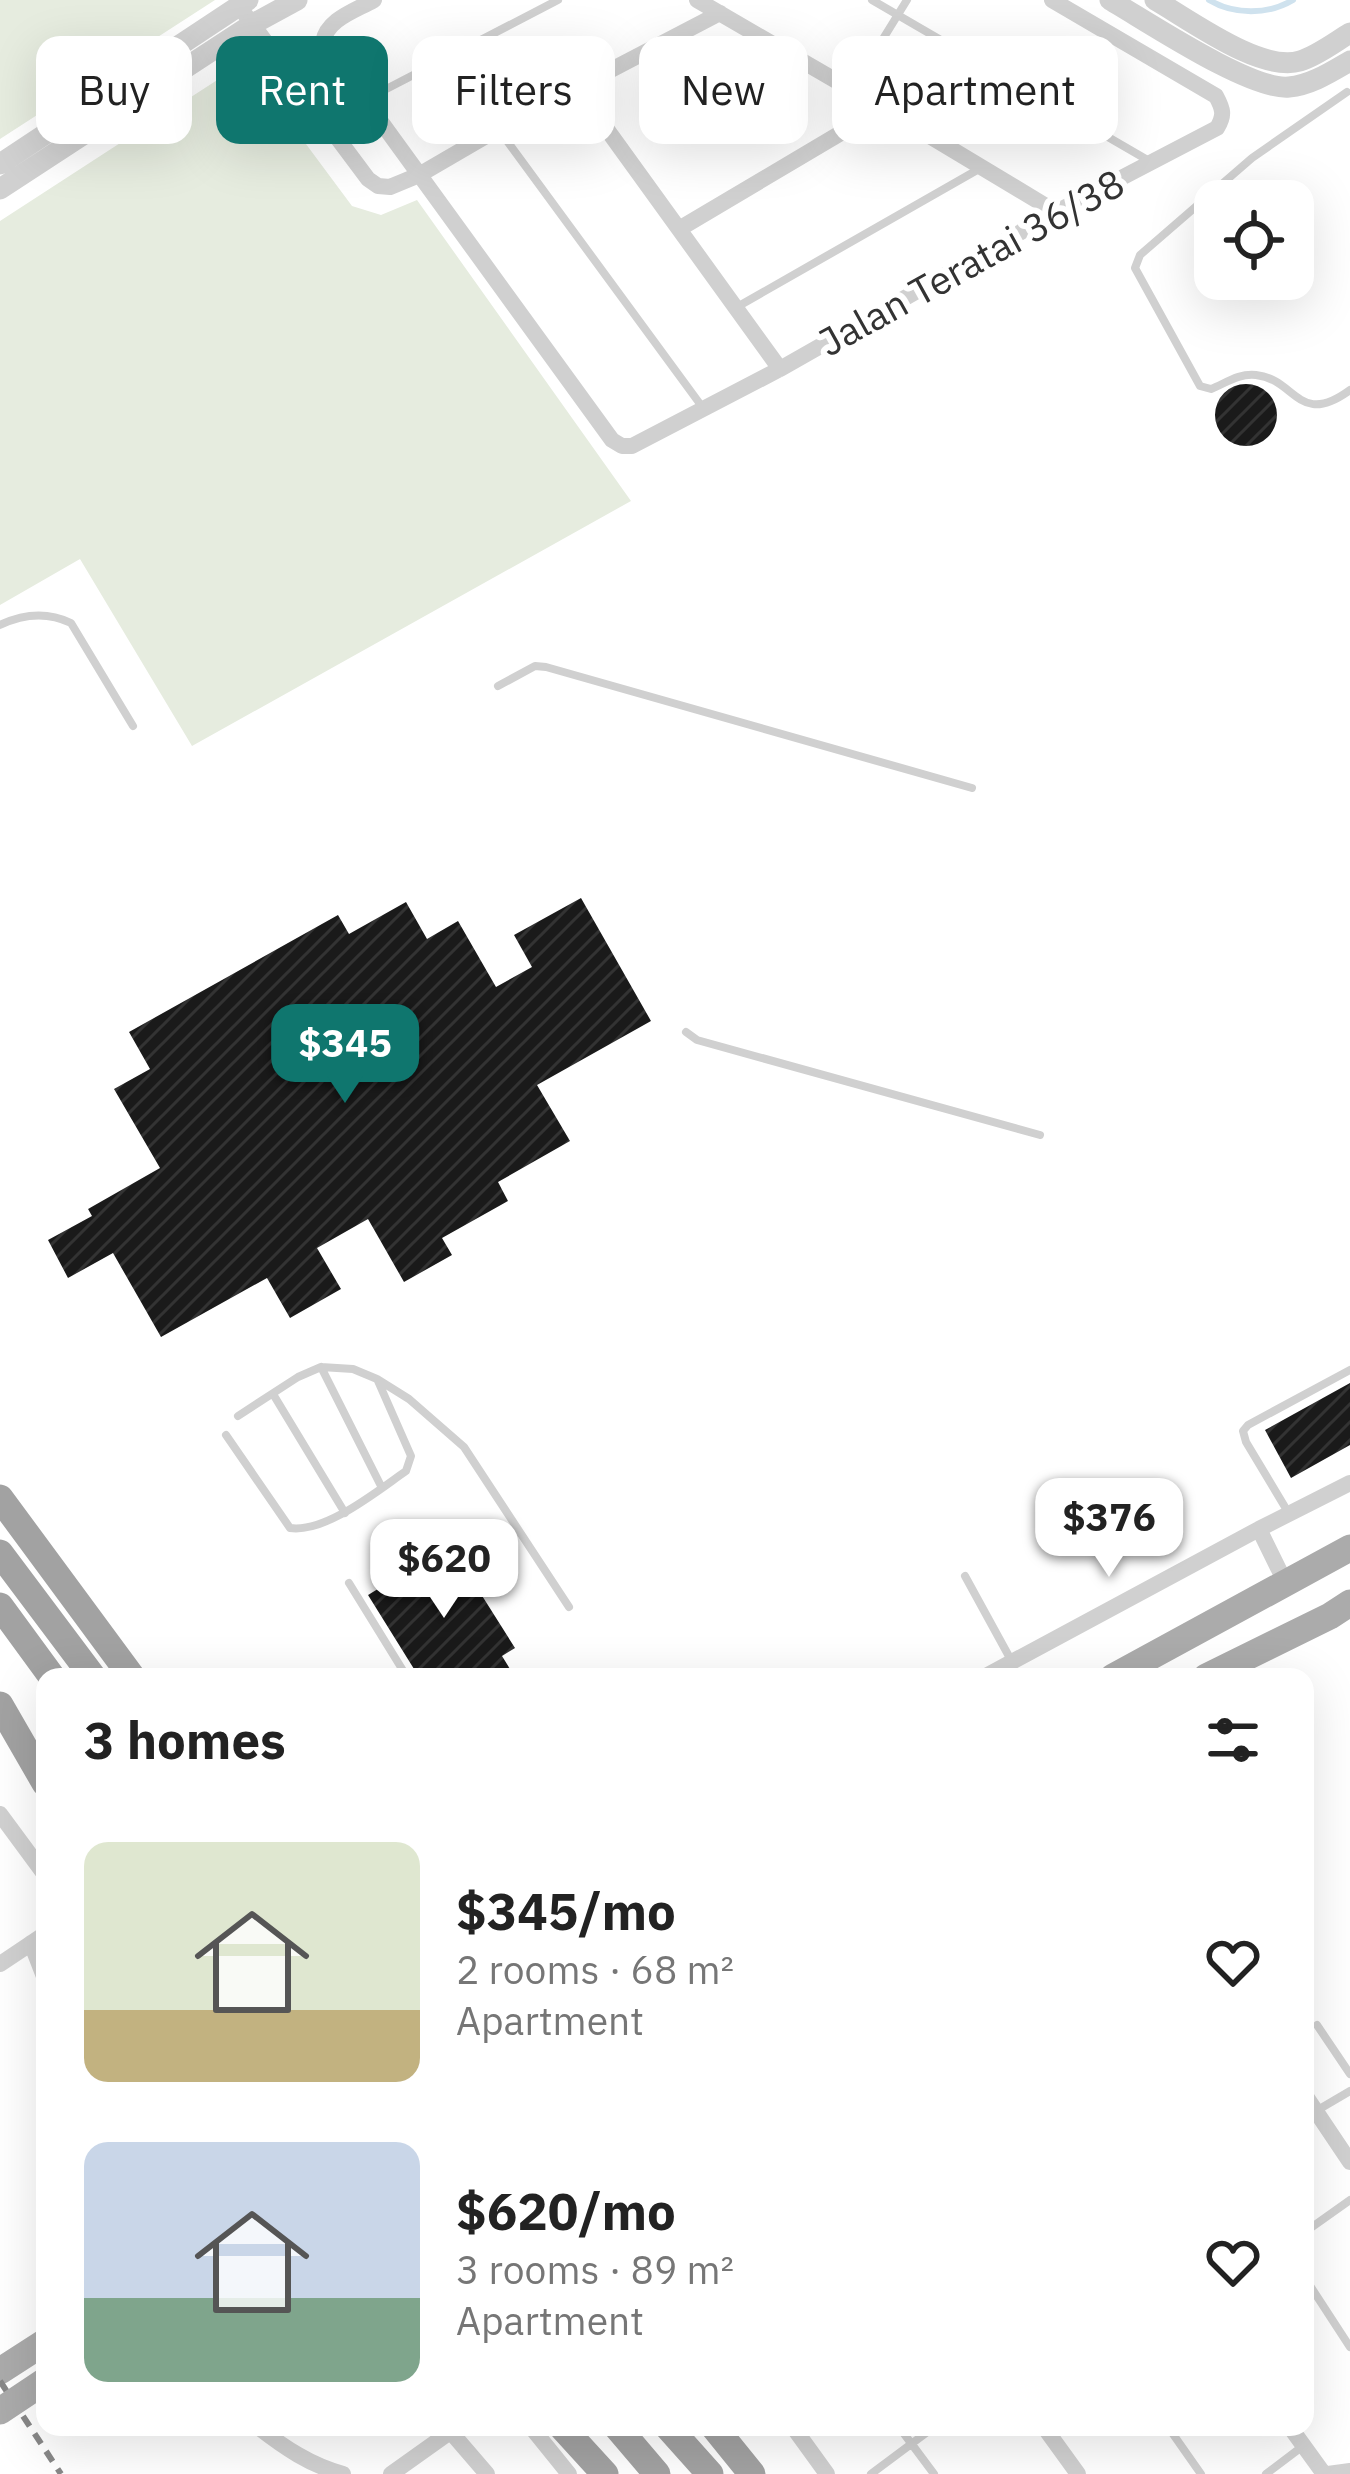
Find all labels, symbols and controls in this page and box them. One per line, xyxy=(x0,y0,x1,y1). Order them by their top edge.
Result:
chip: Buy xyxy=(36,36,192,144)
chip: Rent xyxy=(216,36,388,144)
chip: Filters xyxy=(412,36,615,144)
chip: New xyxy=(639,36,808,144)
chip: Apartment xyxy=(832,36,1118,144)
street label: Jalan Teratai 36/38 xyxy=(809,157,1133,367)
map controls xyxy=(1194,180,1314,300)
button: locate xyxy=(1194,180,1314,300)
pin: $345 xyxy=(274,1004,416,1106)
text: $345 xyxy=(298,1017,392,1068)
pin: $376 xyxy=(1038,1478,1180,1580)
text: $376 xyxy=(1062,1491,1156,1542)
pin: $620 xyxy=(373,1519,515,1621)
text: $620 xyxy=(397,1532,491,1583)
text: 3 homes xyxy=(84,1707,286,1773)
icon: filters xyxy=(1200,1707,1266,1773)
text: $345/mo xyxy=(456,1878,676,1944)
icon: home xyxy=(180,1890,324,2034)
icon: heart xyxy=(1200,1929,1266,1995)
text: 2 rooms · 68 m² xyxy=(456,1944,734,1995)
text: Apartment xyxy=(456,1995,644,2046)
text: $620/mo xyxy=(456,2178,676,2244)
icon: home xyxy=(180,2190,324,2334)
icon: heart xyxy=(1200,2229,1266,2295)
text: 3 rooms · 89 m² xyxy=(456,2244,734,2295)
text: Apartment xyxy=(456,2295,644,2346)

